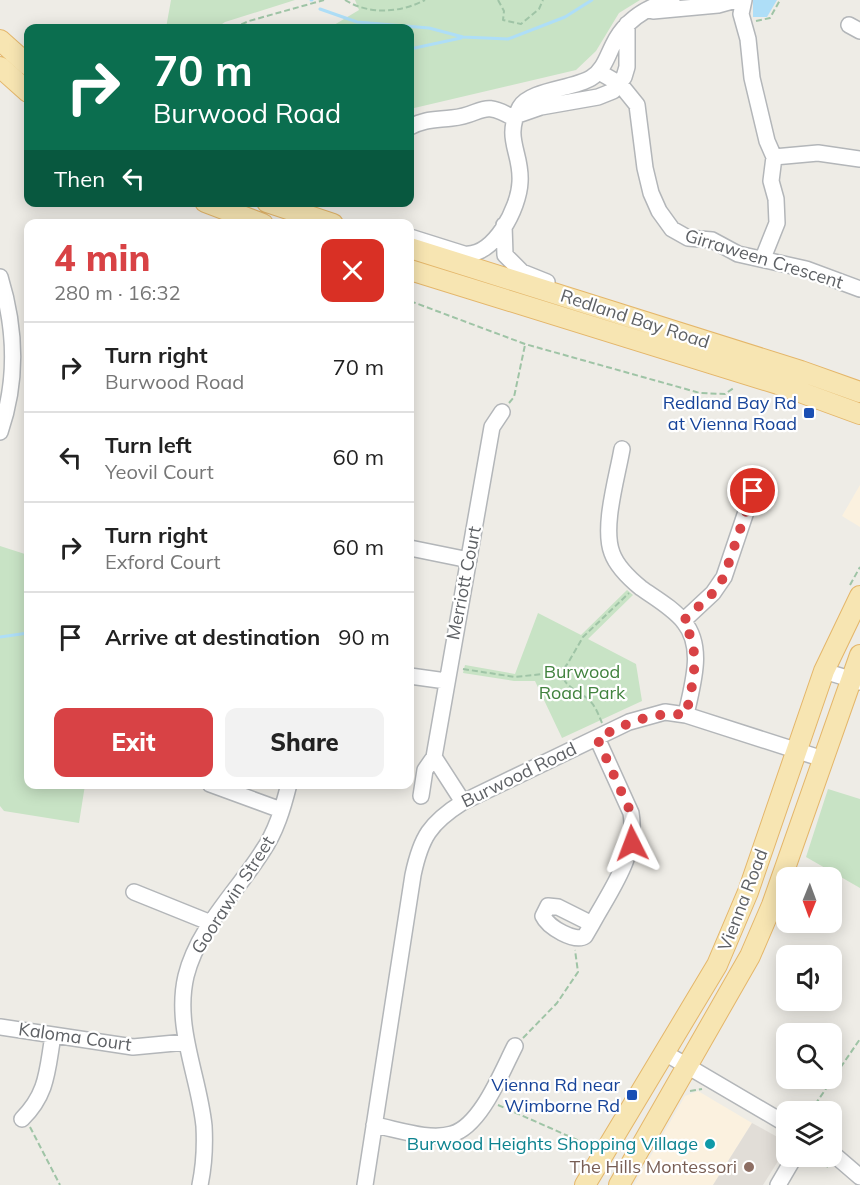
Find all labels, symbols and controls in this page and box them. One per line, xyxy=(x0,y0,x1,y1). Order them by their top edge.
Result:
text: 70 m xyxy=(153,44,253,97)
icon: right xyxy=(54,48,132,126)
text: Burwood Road xyxy=(153,96,341,130)
icon: left xyxy=(117,162,150,195)
text: Then xyxy=(54,165,105,193)
street label: Girraween Crescent xyxy=(682,224,846,294)
text: 4 min xyxy=(54,235,150,280)
button: close xyxy=(321,239,384,302)
text: 280 m · 16:32 xyxy=(54,280,180,305)
street label: Redland Bay Road xyxy=(558,284,713,353)
text: Turn right xyxy=(105,341,208,369)
icon: right xyxy=(54,351,87,384)
text: 70 m xyxy=(333,353,384,381)
text: Burwood Road xyxy=(105,369,244,394)
place label: Redland Bay Rd at Vienna Road xyxy=(663,391,797,435)
marker: Redland Bay Rd at Vienna Road xyxy=(802,406,816,420)
text: Turn left xyxy=(105,431,192,459)
icon: left xyxy=(54,441,87,474)
text: 60 m xyxy=(333,443,384,471)
text: Yeovil Court xyxy=(105,459,214,484)
pin xyxy=(727,465,778,516)
icon: arrive xyxy=(736,474,769,507)
text: Turn right xyxy=(105,521,208,549)
street label: Merriott Court xyxy=(441,524,486,642)
icon: right xyxy=(54,531,87,564)
text: 60 m xyxy=(333,533,384,561)
text: Exford Court xyxy=(105,549,220,574)
icon: arrive xyxy=(54,621,87,654)
text: Arrive at destination xyxy=(105,623,320,651)
text: 90 m xyxy=(338,623,390,651)
park label: Burwood Road Park xyxy=(539,660,626,704)
button: Exit xyxy=(54,708,213,777)
button: Share xyxy=(225,708,384,777)
street label: Burwood Road xyxy=(457,737,580,812)
position arrow xyxy=(600,811,664,875)
street label: Goorawin Street xyxy=(186,832,279,958)
street label: Vienna Road xyxy=(713,846,773,954)
north arrow xyxy=(776,867,842,933)
map controls xyxy=(776,867,842,1167)
button: sound xyxy=(776,945,842,1011)
street label: Kaloma Court xyxy=(17,1017,133,1056)
button: search xyxy=(776,1023,842,1089)
place label: Vienna Rd near Wimborne Rd xyxy=(491,1073,620,1117)
marker: Vienna Rd near Wimborne Rd xyxy=(625,1088,639,1102)
button: layers xyxy=(776,1101,842,1167)
place label: Burwood Heights Shopping Village xyxy=(407,1132,698,1155)
marker: Burwood Heights Shopping Village xyxy=(703,1137,717,1151)
place label: The Hills Montessori xyxy=(570,1155,737,1178)
marker: The Hills Montessori xyxy=(742,1160,756,1174)

